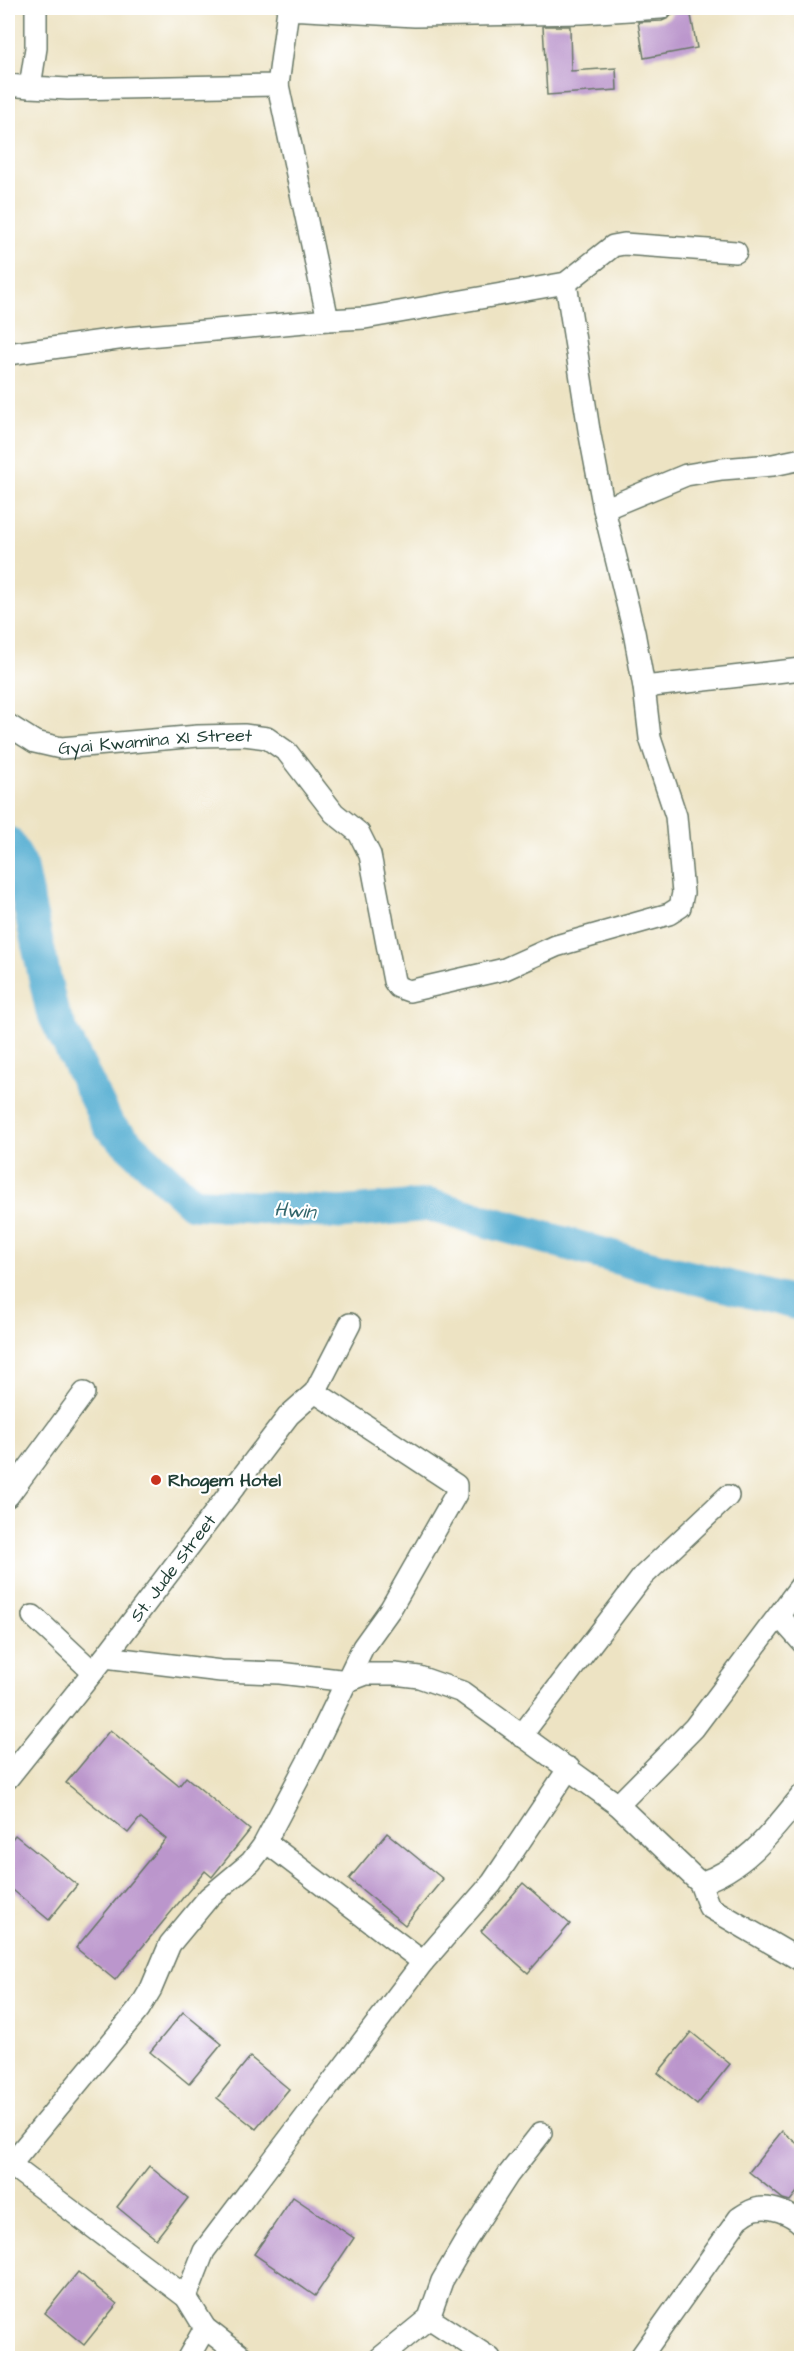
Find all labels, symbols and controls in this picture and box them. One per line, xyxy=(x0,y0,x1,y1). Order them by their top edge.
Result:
street label: Gyai Kwamina XI Street xyxy=(57,723,254,761)
water label: Hwin xyxy=(273,1196,319,1227)
place label: Rhogem Hotel xyxy=(168,1468,281,1494)
marker: Rhogem Hotel xyxy=(149,1473,163,1487)
street label: St. Jude Street xyxy=(124,1509,223,1627)

